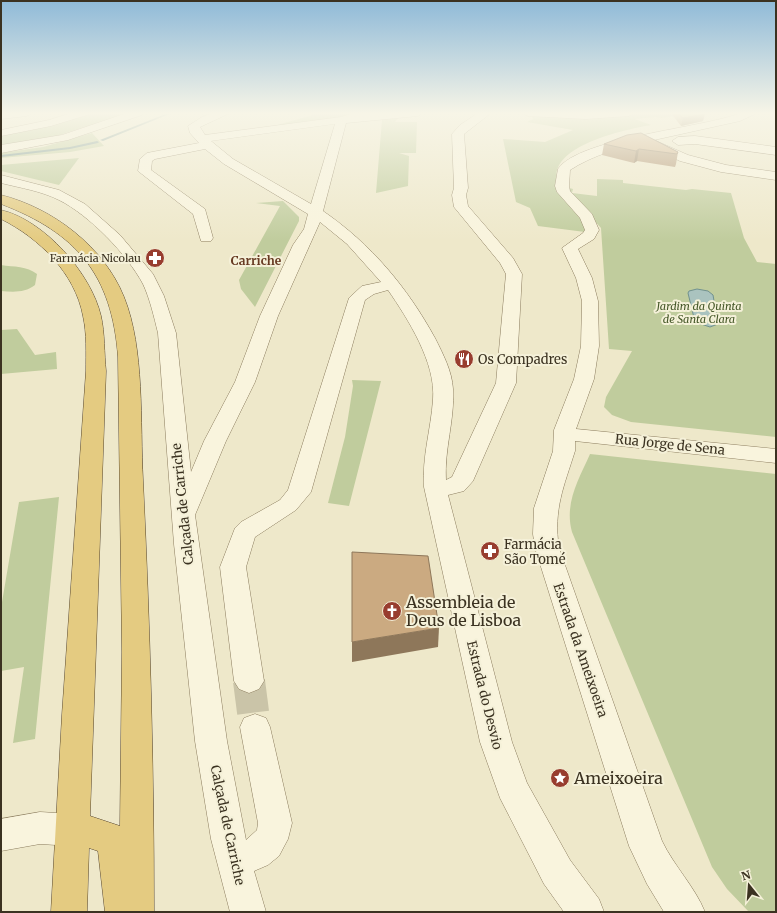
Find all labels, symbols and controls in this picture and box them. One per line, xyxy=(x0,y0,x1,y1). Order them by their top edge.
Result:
pharmacy icon: Farmácia Nicolau xyxy=(144,247,166,269)
place label: Farmácia Nicolau xyxy=(50,251,141,265)
district label: Carriche xyxy=(231,253,282,268)
park label: Jardim da Quinta de Santa Clara xyxy=(655,299,742,326)
restaurant icon: Os Compadres xyxy=(453,348,475,370)
place label: Os Compadres xyxy=(478,351,567,368)
street label: Rua Jorge de Sena xyxy=(614,430,726,459)
street label: Calçada de Carriche xyxy=(168,442,197,566)
place label: Farmácia São Tomé xyxy=(504,536,566,568)
pharmacy icon: Farmácia São Tomé xyxy=(479,540,501,562)
street label: Estrada da Ameixoeira xyxy=(550,581,612,720)
place label: Assembleia de Deus de Lisboa xyxy=(405,592,522,630)
church icon: Assembleia de Deus de Lisboa xyxy=(381,600,403,622)
street label: Estrada do Desvio xyxy=(463,639,506,752)
street label: Calçada de Carriche xyxy=(206,764,249,887)
place icon: Ameixoeira xyxy=(549,767,571,789)
place label: Ameixoeira xyxy=(573,768,663,788)
north arrow xyxy=(729,865,769,905)
text: N xyxy=(740,867,753,883)

